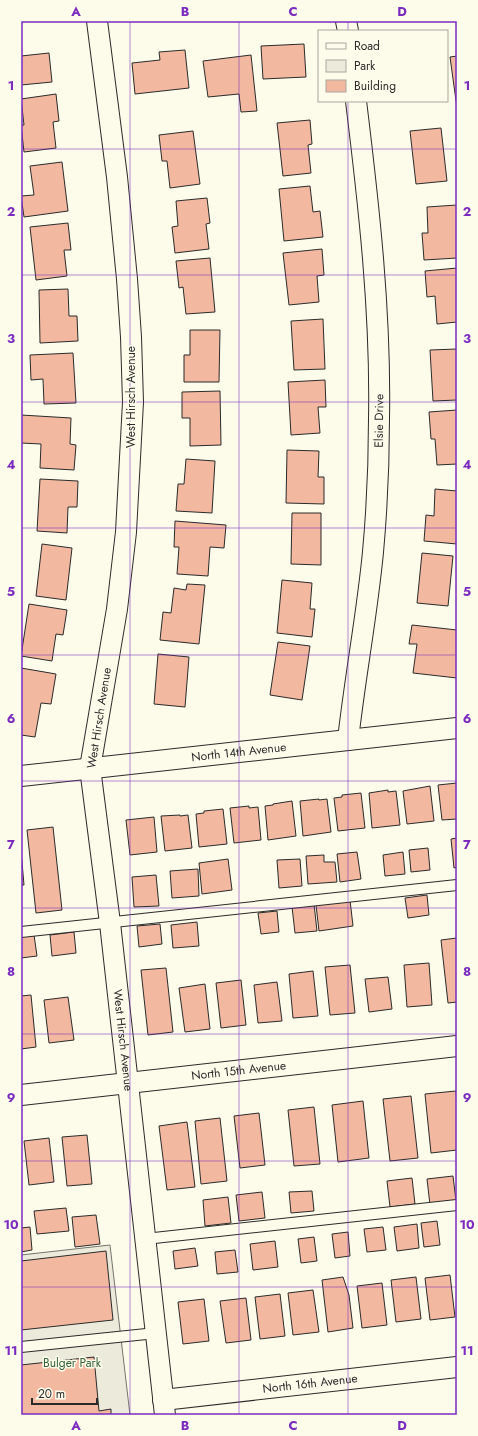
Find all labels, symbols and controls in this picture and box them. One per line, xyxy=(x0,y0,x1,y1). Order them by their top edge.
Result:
text: A xyxy=(70,2,81,21)
text: B xyxy=(181,2,190,21)
text: C xyxy=(288,2,298,21)
text: D xyxy=(397,2,407,21)
legend xyxy=(318,30,448,102)
text: Road xyxy=(354,37,380,55)
text: Park xyxy=(354,57,376,75)
text: 1 xyxy=(8,76,14,95)
text: 1 xyxy=(464,76,470,95)
text: Building xyxy=(354,77,396,95)
text: 2 xyxy=(7,202,15,221)
text: 2 xyxy=(463,202,471,221)
text: 3 xyxy=(7,329,15,348)
text: 3 xyxy=(463,329,471,348)
street label: West Hirsch Avenue xyxy=(122,346,140,448)
street label: Elsie Drive xyxy=(370,394,388,448)
text: 4 xyxy=(6,455,16,474)
text: 4 xyxy=(462,455,472,474)
text: 5 xyxy=(7,582,15,601)
text: 5 xyxy=(463,582,471,601)
street label: West Hirsch Avenue xyxy=(82,666,116,770)
text: 6 xyxy=(7,709,16,728)
text: 6 xyxy=(463,709,472,728)
street label: North 14th Avenue xyxy=(190,738,287,766)
text: 7 xyxy=(7,835,15,854)
text: 7 xyxy=(463,835,471,854)
text: 8 xyxy=(7,962,15,981)
text: 8 xyxy=(463,962,471,981)
street label: West Hirsch Avenue xyxy=(108,988,138,1092)
street label: North 15th Avenue xyxy=(190,1056,287,1085)
text: 9 xyxy=(7,1088,16,1107)
text: 9 xyxy=(463,1088,472,1107)
text: 10 xyxy=(3,1215,19,1234)
text: 10 xyxy=(459,1215,475,1234)
text: 11 xyxy=(4,1341,18,1360)
text: 11 xyxy=(460,1341,474,1360)
park label: Bulger Park xyxy=(43,1354,102,1372)
street label: North 16th Avenue xyxy=(262,1369,358,1398)
scale bar xyxy=(32,1380,97,1406)
text: 20 m xyxy=(38,1385,65,1403)
text: A xyxy=(70,1416,81,1435)
text: B xyxy=(181,1416,190,1435)
text: C xyxy=(288,1416,298,1435)
text: D xyxy=(397,1416,407,1435)

